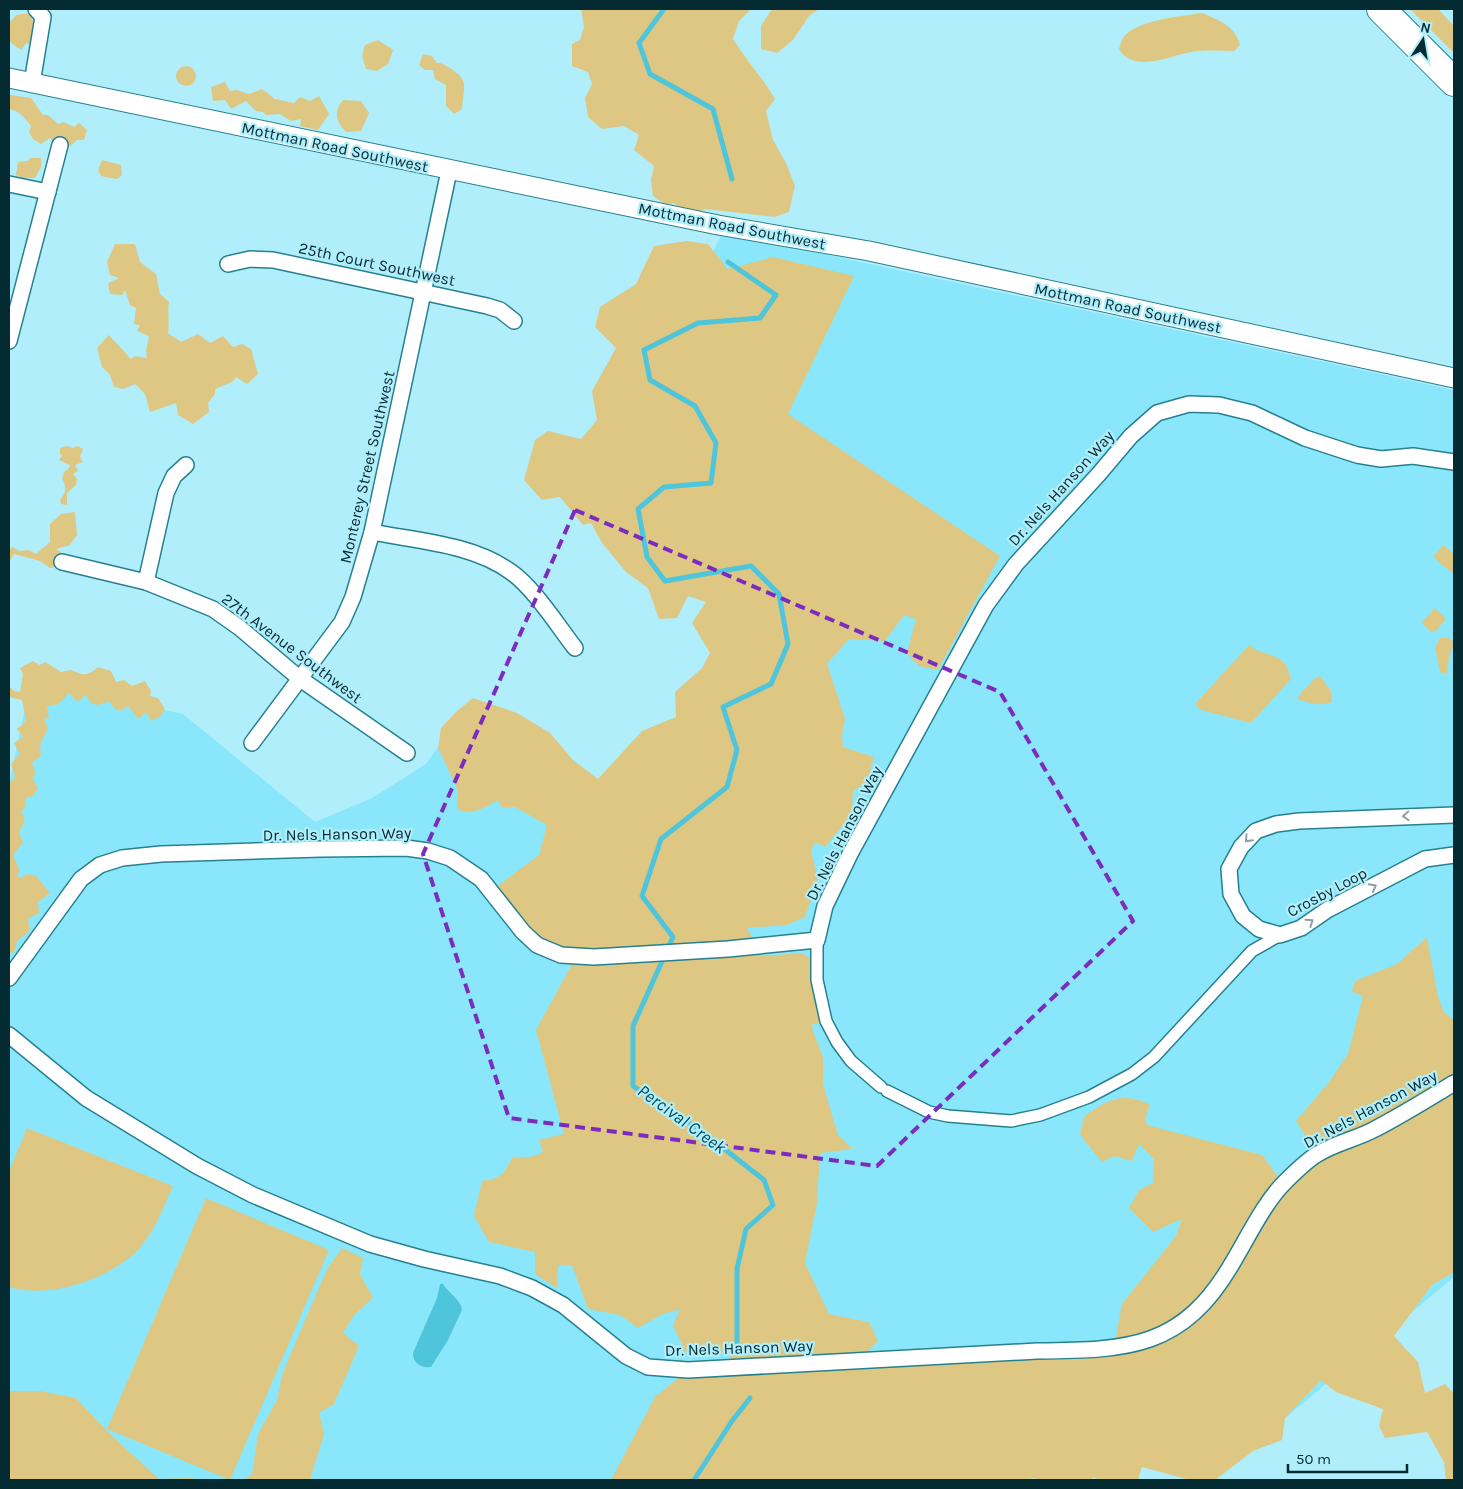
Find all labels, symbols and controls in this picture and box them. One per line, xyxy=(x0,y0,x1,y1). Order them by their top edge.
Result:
north arrow xyxy=(1398,15,1448,65)
text: N xyxy=(1419,18,1432,37)
street label: Mottman Road Southwest xyxy=(240,118,430,176)
street label: Mottman Road Southwest xyxy=(637,199,827,253)
street label: 25th Court Southwest xyxy=(297,238,457,290)
street label: Mottman Road Southwest xyxy=(1033,279,1223,337)
street label: Monterey Street Southwest xyxy=(336,369,398,565)
street label: Dr. Nels Hanson Way xyxy=(1004,426,1118,550)
street label: 27th Avenue Southwest xyxy=(218,589,366,707)
street label: Dr. Nels Hanson Way xyxy=(802,762,886,904)
one-way arrow xyxy=(1401,811,1409,822)
street label: Dr. Nels Hanson Way xyxy=(263,823,412,845)
one-way arrow xyxy=(1245,834,1254,843)
street label: Crosby Loop xyxy=(1284,863,1370,921)
one-way arrow xyxy=(1368,883,1377,893)
one-way arrow xyxy=(1304,919,1314,928)
street label: Dr. Nels Hanson Way xyxy=(1300,1065,1441,1152)
water label: Percival Creek xyxy=(633,1079,731,1159)
street label: Dr. Nels Hanson Way xyxy=(664,1336,814,1360)
scale bar xyxy=(1288,1442,1407,1474)
text: 50 m xyxy=(1296,1450,1331,1468)

